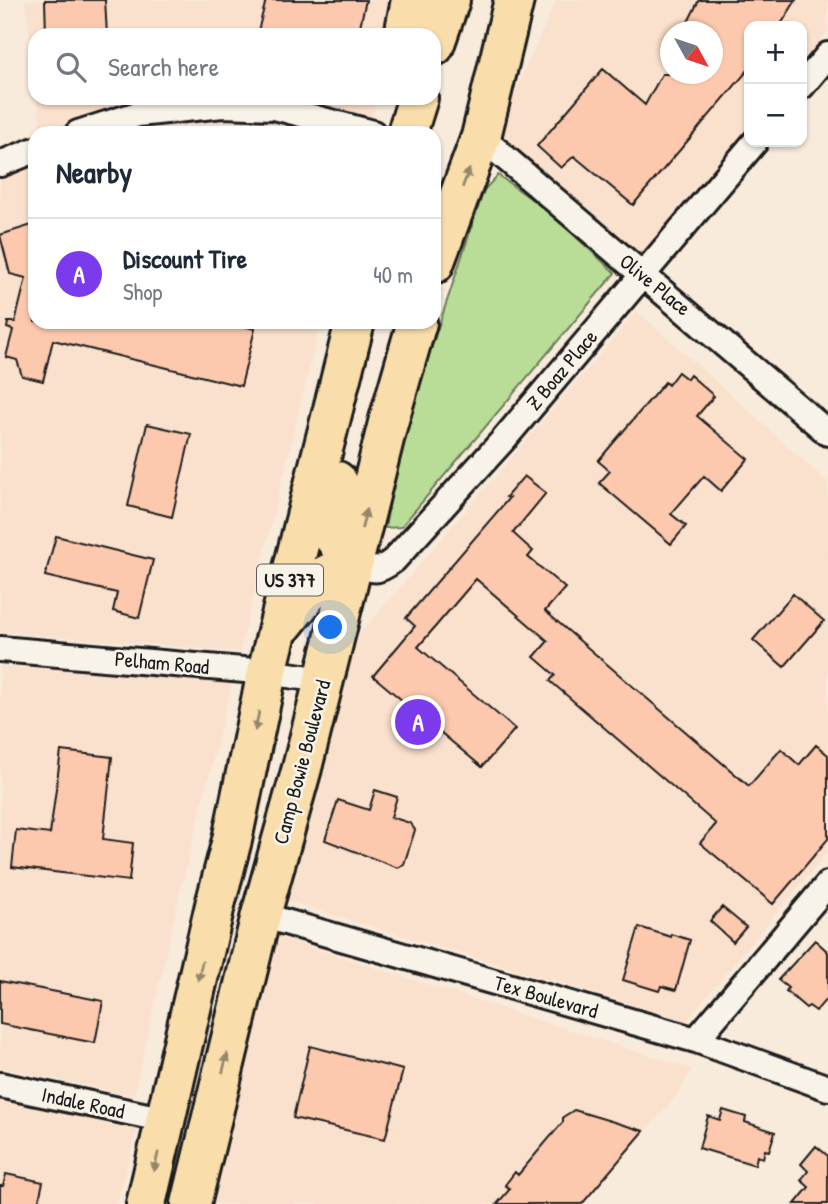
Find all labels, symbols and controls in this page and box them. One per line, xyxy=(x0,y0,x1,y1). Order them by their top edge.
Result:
north arrow xyxy=(660,21,723,84)
map controls xyxy=(744,21,807,147)
button: + xyxy=(744,21,807,84)
search box xyxy=(28,28,441,105)
icon: search xyxy=(52,48,90,86)
text: Search here xyxy=(108,49,219,84)
button: − xyxy=(744,84,807,147)
text: Nearby xyxy=(56,152,132,192)
one-way arrow xyxy=(461,167,472,188)
text: Discount Tire xyxy=(123,241,247,276)
street label: Olive Place xyxy=(614,247,697,322)
text: A xyxy=(73,259,85,290)
text: 40 m xyxy=(373,259,413,290)
text: Shop xyxy=(123,276,162,307)
street label: Z Boaz Place xyxy=(519,323,604,416)
one-way arrow xyxy=(359,508,370,530)
road number: US 377 xyxy=(257,565,323,596)
your location xyxy=(313,610,347,644)
street label: Pelham Road xyxy=(114,644,210,681)
street label: Camp Bowie Boulevard xyxy=(266,677,337,847)
pin: A xyxy=(395,696,441,748)
one-way arrow xyxy=(252,710,263,732)
one-way arrow xyxy=(194,960,205,982)
street label: Tex Boulevard xyxy=(491,968,601,1025)
one-way arrow xyxy=(220,1052,231,1074)
street label: Indale Road xyxy=(39,1080,127,1125)
one-way arrow xyxy=(150,1151,161,1173)

